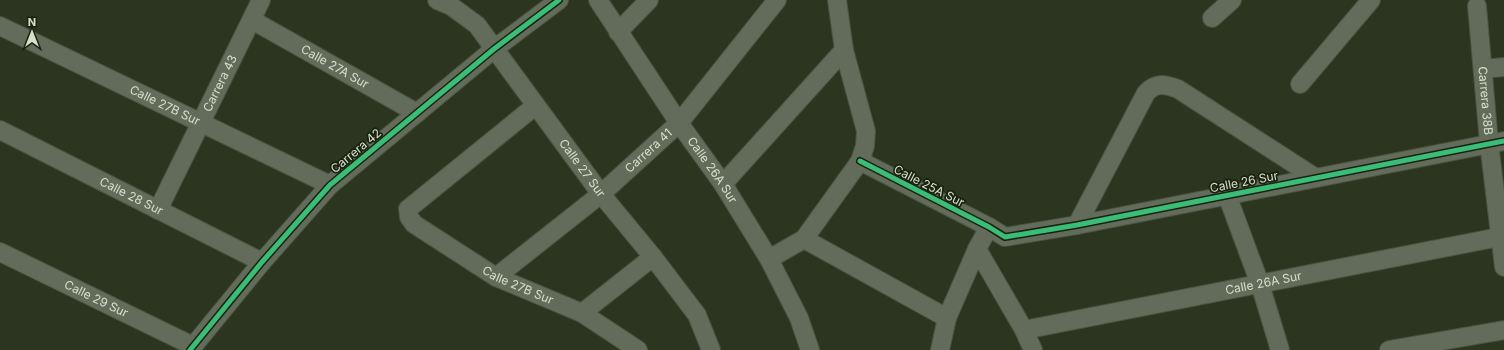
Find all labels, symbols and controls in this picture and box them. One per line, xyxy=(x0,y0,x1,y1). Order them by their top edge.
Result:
north arrow xyxy=(12,12,52,52)
text: N xyxy=(28,15,36,29)
street label: Calle 27A Sur xyxy=(298,41,372,92)
street label: Carrera 43 xyxy=(199,52,240,114)
street label: Carrera 38B xyxy=(1475,66,1496,136)
street label: Calle 27B Sur xyxy=(127,82,203,129)
street label: Carrera 42 xyxy=(327,125,384,176)
street label: Carrera 41 xyxy=(621,125,675,176)
street label: Calle 26A Sur xyxy=(684,134,741,206)
street label: Calle 27 Sur xyxy=(556,136,609,200)
street label: Calle 25A Sur xyxy=(891,161,967,210)
street label: Calle 26 Sur xyxy=(1209,167,1280,195)
street label: Calle 28 Sur xyxy=(97,173,166,218)
street label: Calle 27B Sur xyxy=(480,262,556,307)
street label: Calle 26A Sur xyxy=(1224,268,1303,297)
street label: Calle 29 Sur xyxy=(62,277,131,321)

